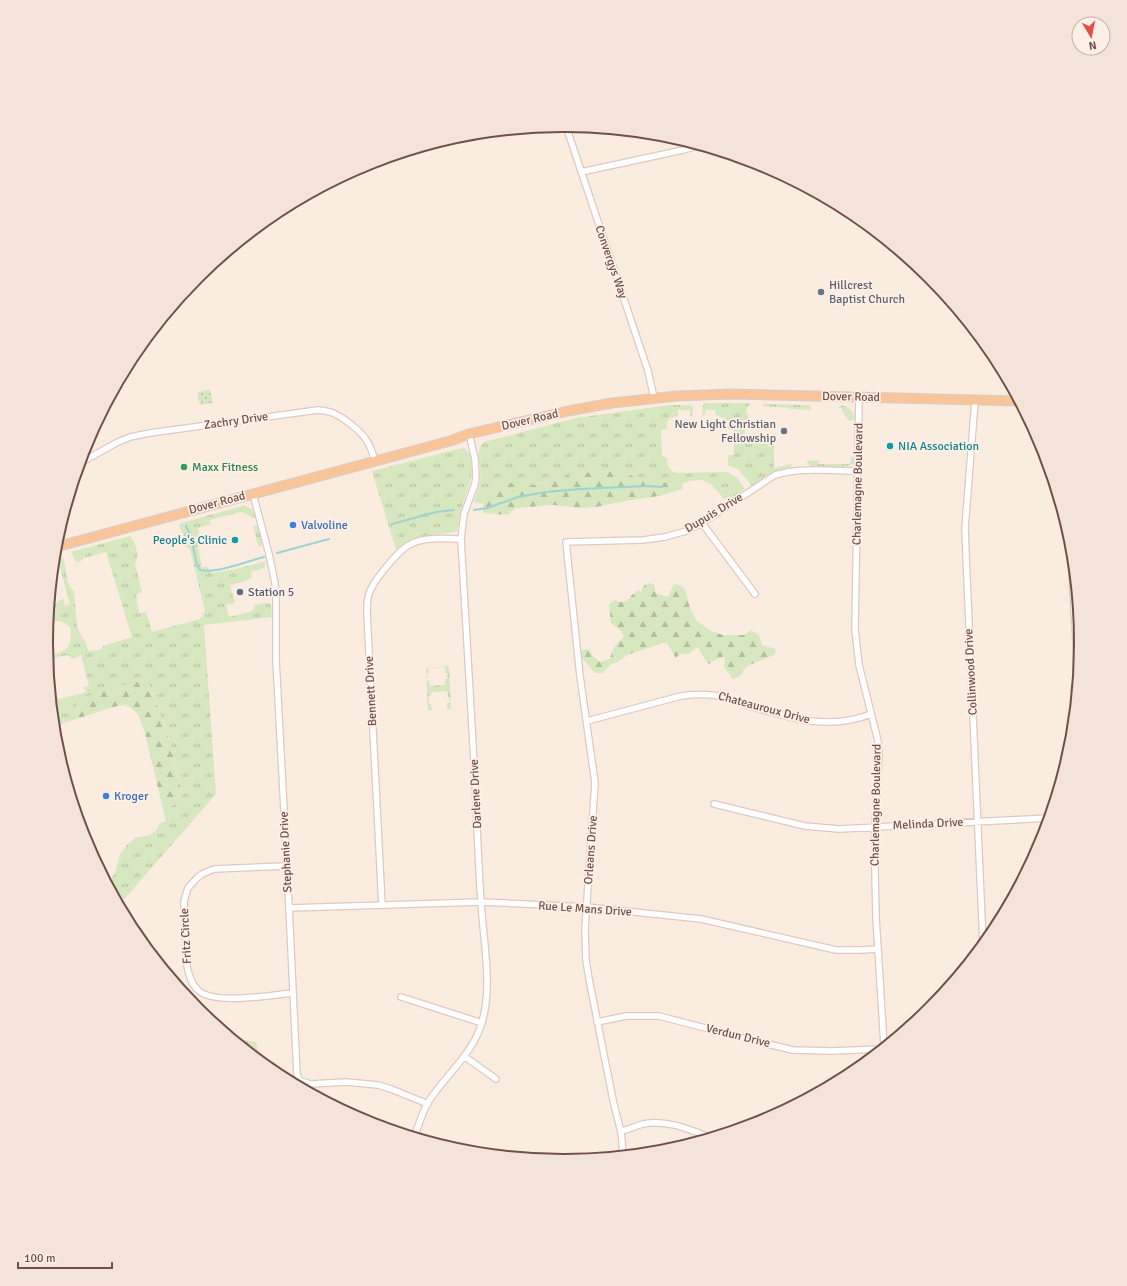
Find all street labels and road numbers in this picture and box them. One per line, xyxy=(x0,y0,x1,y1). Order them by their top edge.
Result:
street label: Convergys Way xyxy=(591,223,631,301)
street label: Dover Road xyxy=(822,389,880,405)
street label: Dover Road xyxy=(500,406,560,434)
street label: Zachry Drive xyxy=(203,409,269,433)
street label: Charlemagne Boulevard xyxy=(849,423,867,545)
street label: Dover Road xyxy=(187,488,247,518)
street label: Dupuis Drive xyxy=(682,490,746,536)
street label: Collinwood Drive xyxy=(961,628,981,716)
street label: Bennett Drive xyxy=(362,656,380,726)
street label: Chateauroux Drive xyxy=(716,689,812,727)
street label: Charlemagne Boulevard xyxy=(867,744,885,866)
street label: Darlene Drive xyxy=(467,759,485,829)
street label: Stephanie Drive xyxy=(276,811,296,893)
street label: Orleans Drive xyxy=(581,815,601,885)
street label: Melinda Drive xyxy=(892,815,964,833)
street label: Rue Le Mans Drive xyxy=(538,898,632,920)
street label: Fritz Circle xyxy=(177,908,195,964)
street label: Verdun Drive xyxy=(704,1021,772,1051)

